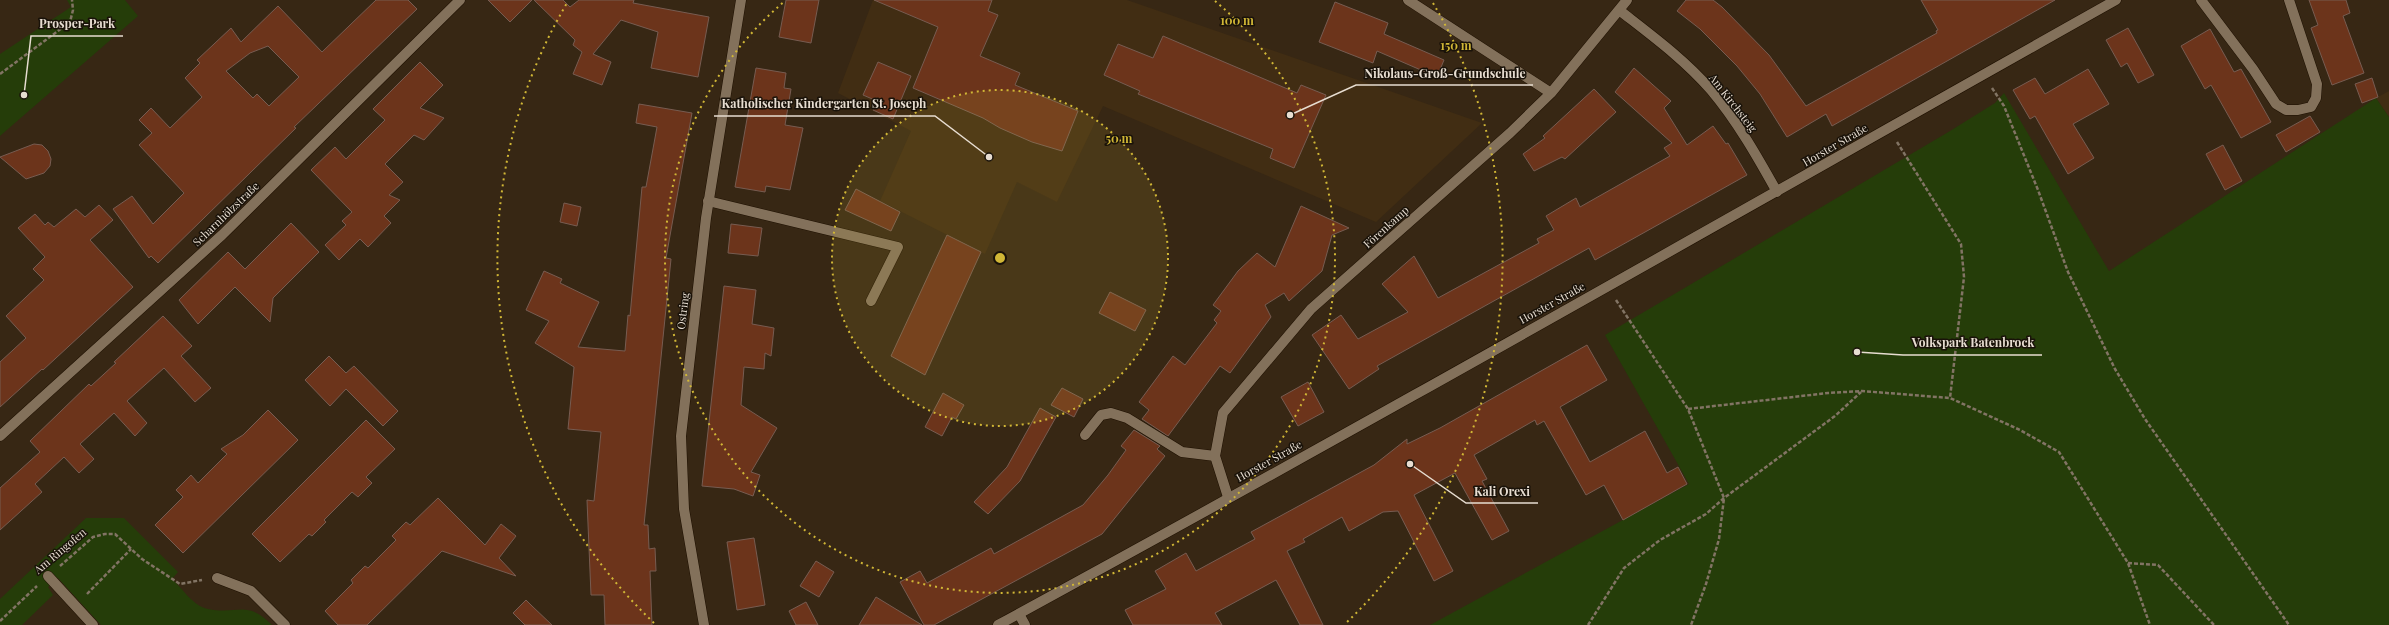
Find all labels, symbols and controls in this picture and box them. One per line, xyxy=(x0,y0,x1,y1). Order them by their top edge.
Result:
callout: Prosper-Park xyxy=(31,12,123,36)
text: 100 m xyxy=(1220,12,1254,28)
text: Prosper-Park xyxy=(39,15,116,31)
text: 150 m xyxy=(1440,37,1472,53)
callout: Nikolaus-Groß-Grundschule xyxy=(1356,61,1533,85)
text: Nikolaus-Groß-Grundschule xyxy=(1365,65,1525,81)
street label: Am Kirchsteig xyxy=(1705,70,1761,135)
callout: Katholischer Kindergarten St. Joseph xyxy=(714,92,935,116)
text: Katholischer Kindergarten St. Joseph xyxy=(722,95,927,111)
street label: Horster Straße xyxy=(1799,120,1870,169)
text: 50 m xyxy=(1106,130,1133,146)
street label: Scharnhölzstraße xyxy=(189,178,262,249)
street label: Förenkamp xyxy=(1360,202,1412,251)
centre of rings xyxy=(993,251,1007,265)
street label: Horster Straße xyxy=(1516,278,1588,327)
street label: Ostring xyxy=(673,291,692,330)
callout: Volkspark Batenbrock xyxy=(1903,331,2042,355)
text: Volkspark Batenbrock xyxy=(1911,334,2035,350)
street label: Horster Straße xyxy=(1233,436,1305,485)
callout: Kali Orexi xyxy=(1466,479,1538,503)
text: Kali Orexi xyxy=(1474,483,1530,499)
street label: Am Ringofen xyxy=(30,524,89,577)

